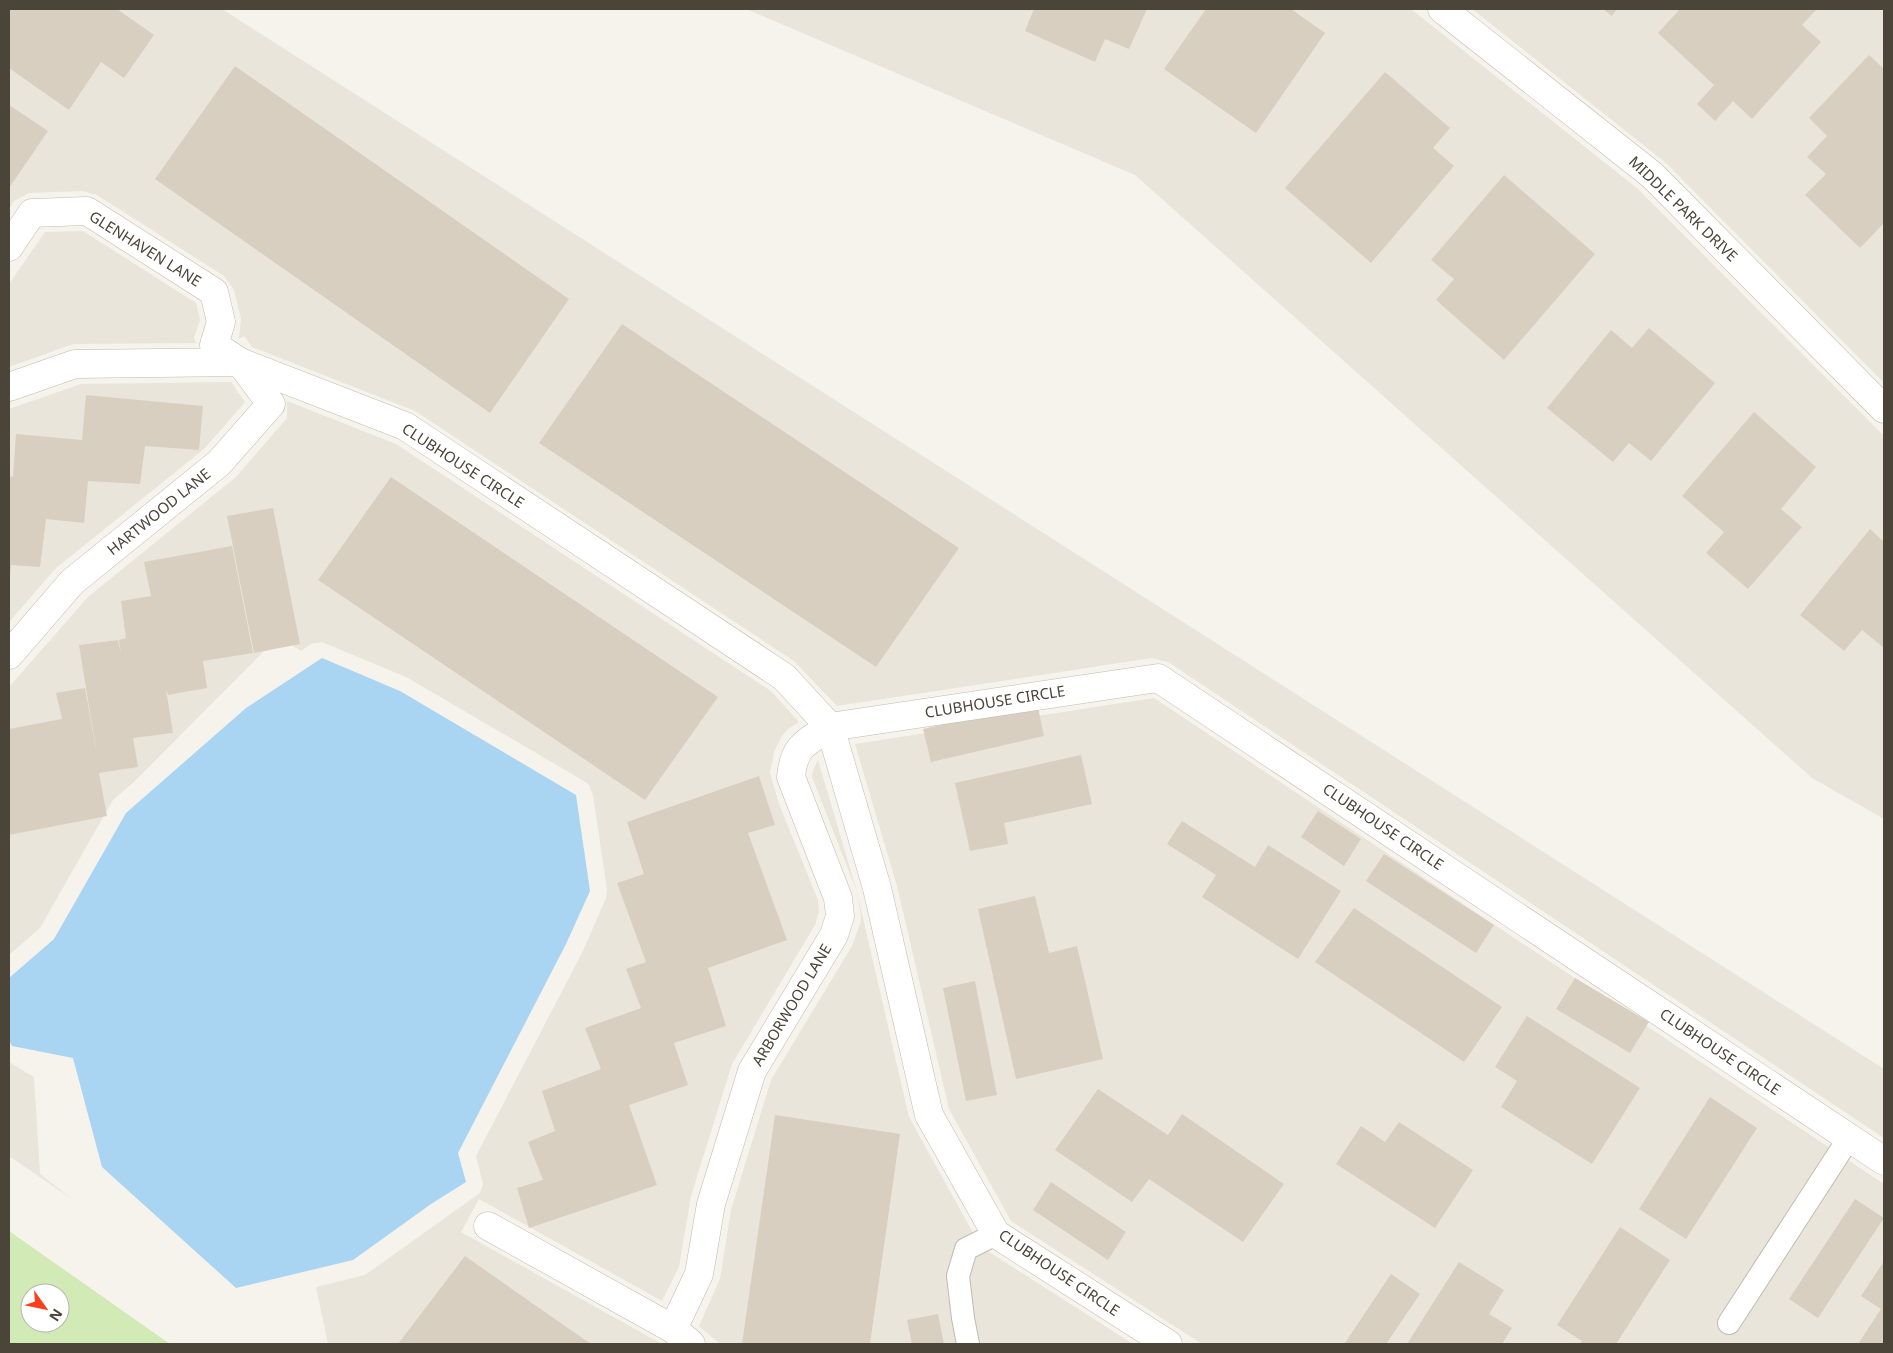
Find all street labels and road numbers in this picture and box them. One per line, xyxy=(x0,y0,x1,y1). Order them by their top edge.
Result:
street label: MIDDLE PARK DRIVE xyxy=(1625,151,1742,265)
street label: GLENHAVEN LANE xyxy=(86,206,205,291)
street label: CLUBHOUSE CIRCLE xyxy=(399,418,528,512)
street label: HARTWOOD LANE xyxy=(102,463,214,559)
street label: CLUBHOUSE CIRCLE xyxy=(923,680,1066,722)
street label: CLUBHOUSE CIRCLE xyxy=(1319,778,1448,874)
street label: ARBORWOOD LANE xyxy=(747,940,836,1069)
street label: CLUBHOUSE CIRCLE xyxy=(1656,1003,1785,1099)
street label: CLUBHOUSE CIRCLE xyxy=(995,1224,1124,1320)

